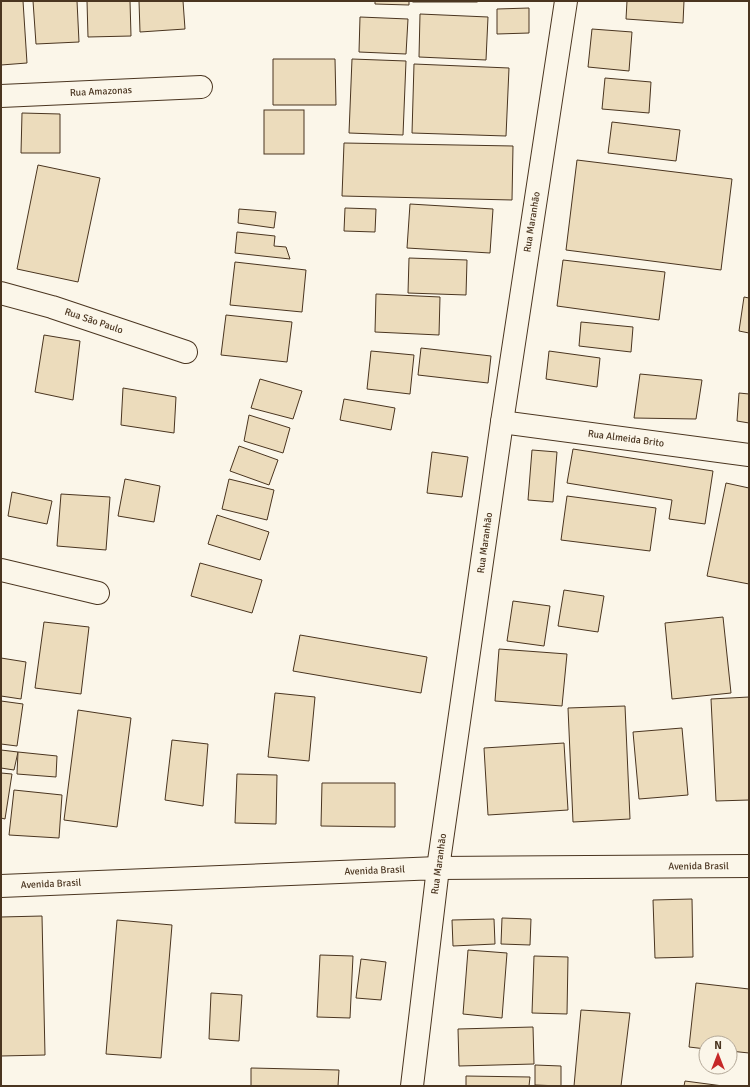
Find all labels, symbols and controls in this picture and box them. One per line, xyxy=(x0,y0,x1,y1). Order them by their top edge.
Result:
street label: Rua Amazonas xyxy=(70,84,133,99)
street label: Rua Maranhão xyxy=(521,191,543,253)
street label: Rua São Paulo xyxy=(63,306,124,336)
street label: Rua Almeida Brito xyxy=(587,428,665,450)
street label: Rua Maranhão xyxy=(475,512,495,574)
street label: Rua Maranhão xyxy=(429,833,449,895)
street label: Avenida Brasil xyxy=(668,860,729,873)
street label: Avenida Brasil xyxy=(344,863,405,878)
street label: Avenida Brasil xyxy=(20,877,82,891)
north arrow xyxy=(698,1035,738,1075)
text: N xyxy=(714,1039,722,1052)

